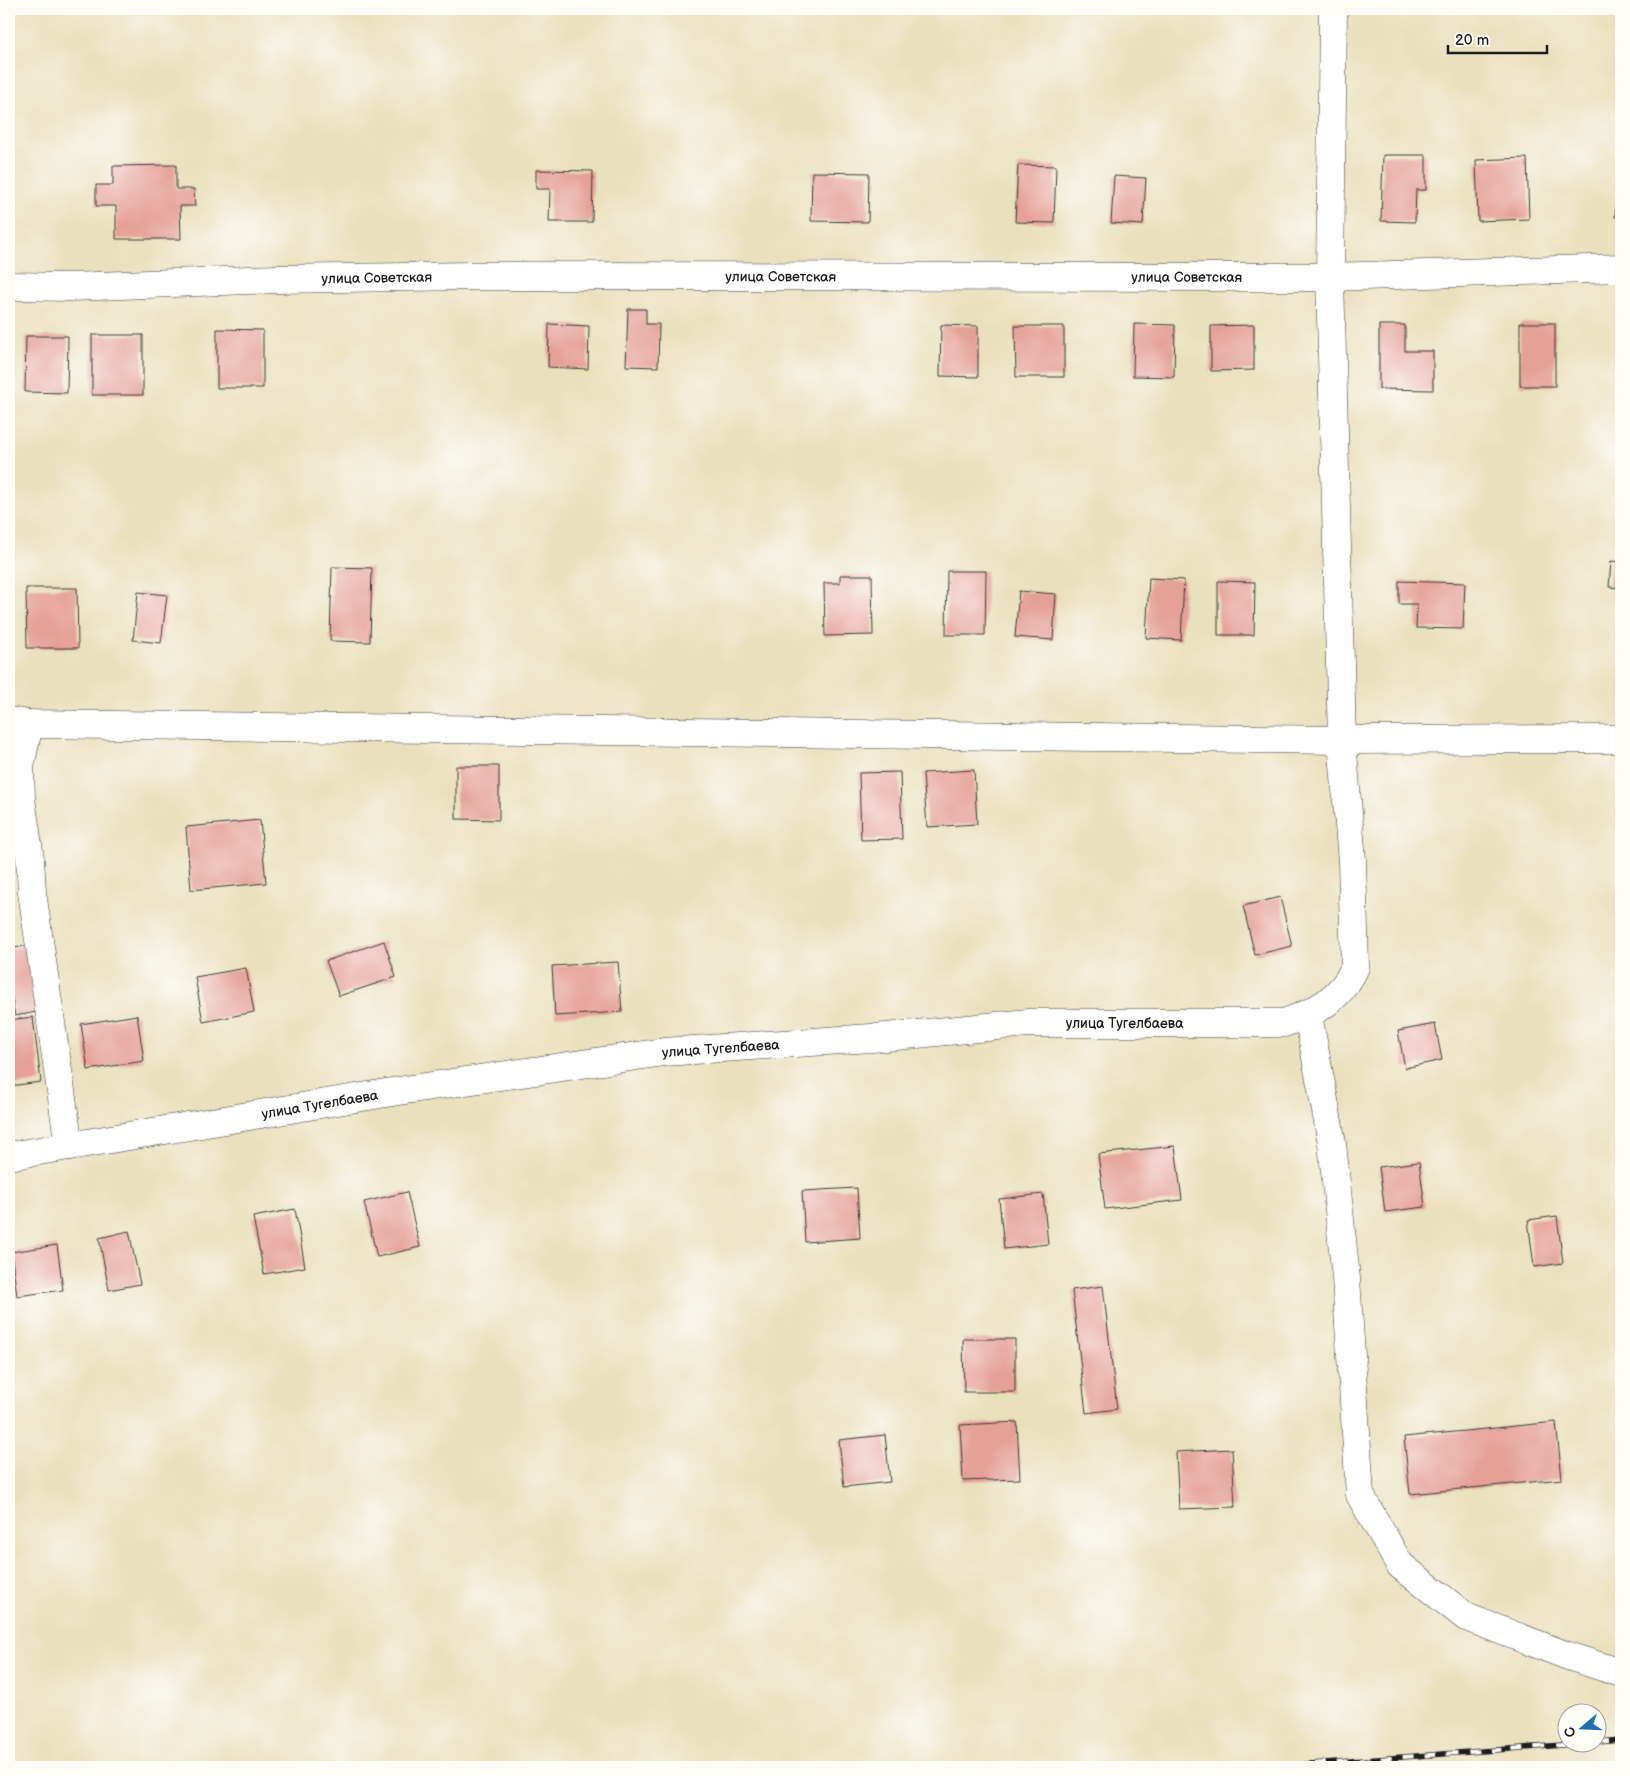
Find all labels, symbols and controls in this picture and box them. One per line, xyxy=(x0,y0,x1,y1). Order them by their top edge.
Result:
scale bar xyxy=(1448,22,1546,54)
text: 20 m xyxy=(1455,31,1489,50)
street label: улица Советская xyxy=(725,268,836,285)
street label: улица Советская xyxy=(321,269,433,287)
street label: улица Советская xyxy=(1131,269,1242,286)
street label: улица Тугелбаева xyxy=(1066,1015,1184,1032)
street label: улица Тугелбаева xyxy=(661,1036,781,1061)
street label: улица Тугелбаева xyxy=(260,1086,380,1123)
north arrow xyxy=(1558,1704,1608,1754)
text: С xyxy=(1560,1724,1580,1739)

